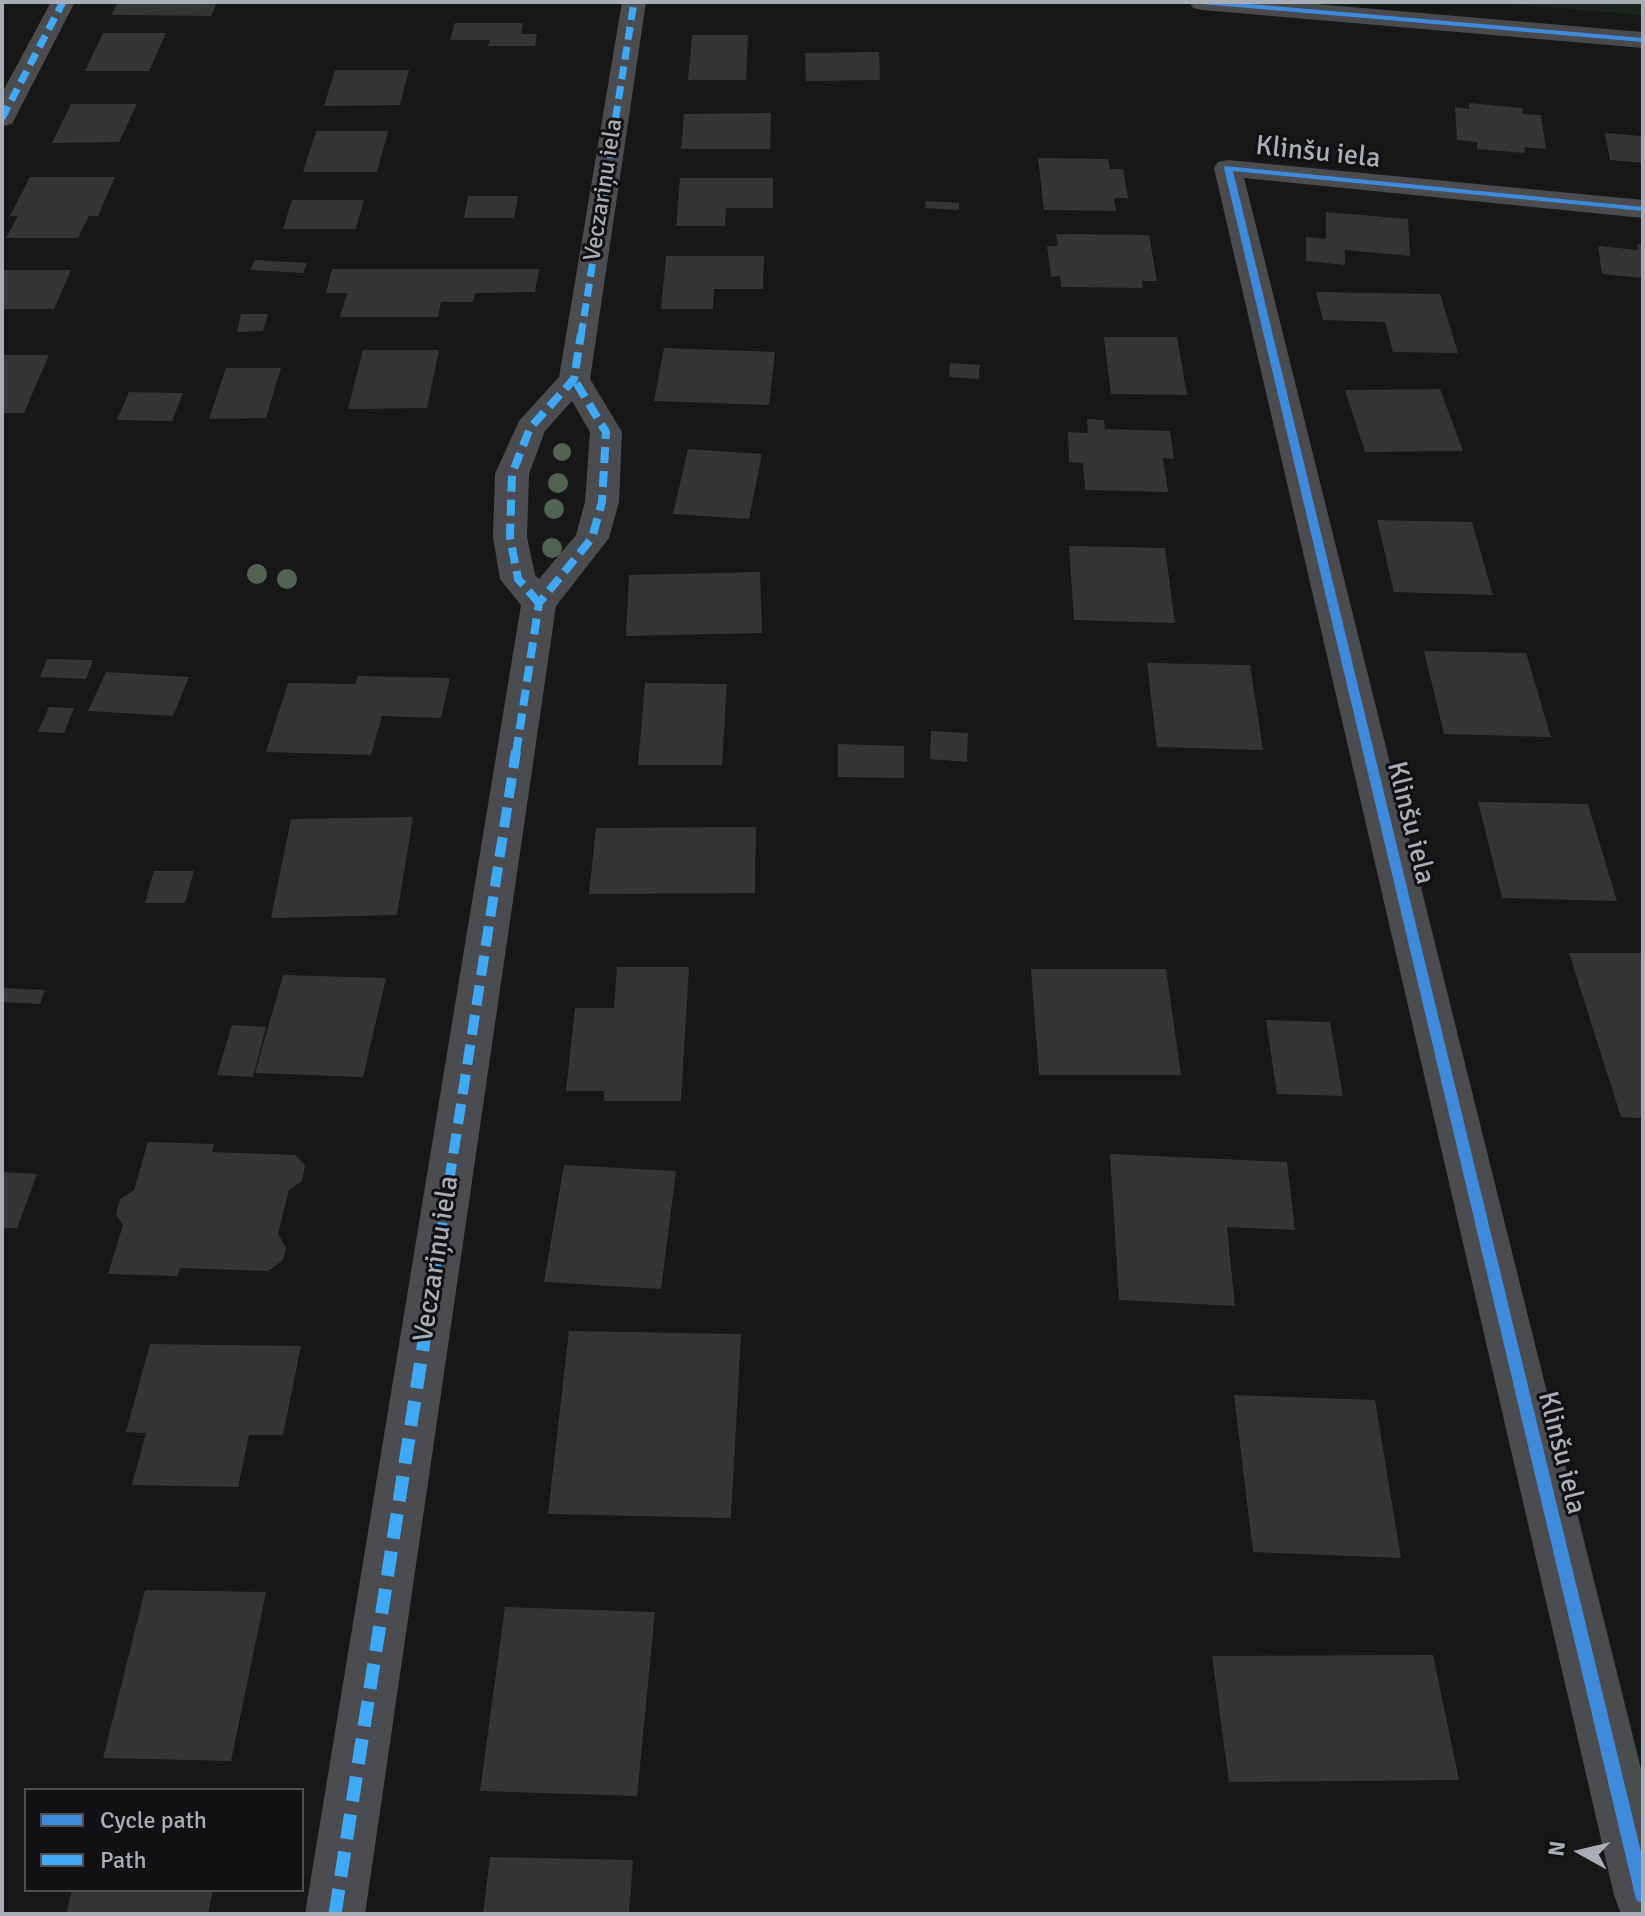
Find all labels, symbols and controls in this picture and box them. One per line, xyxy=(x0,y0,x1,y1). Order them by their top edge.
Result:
street label: Veczariņu iela xyxy=(579,117,629,263)
street label: Klinšu iela xyxy=(1254,130,1382,176)
street label: Klinšu iela xyxy=(1379,758,1441,888)
street label: Veczariņu iela xyxy=(407,1174,467,1344)
street label: Klinšu iela xyxy=(1530,1388,1592,1518)
legend xyxy=(24,1788,304,1892)
text: Cycle path xyxy=(100,1805,207,1835)
north arrow xyxy=(1541,1812,1621,1892)
text: N xyxy=(1542,1839,1571,1858)
text: Path xyxy=(100,1845,146,1875)

